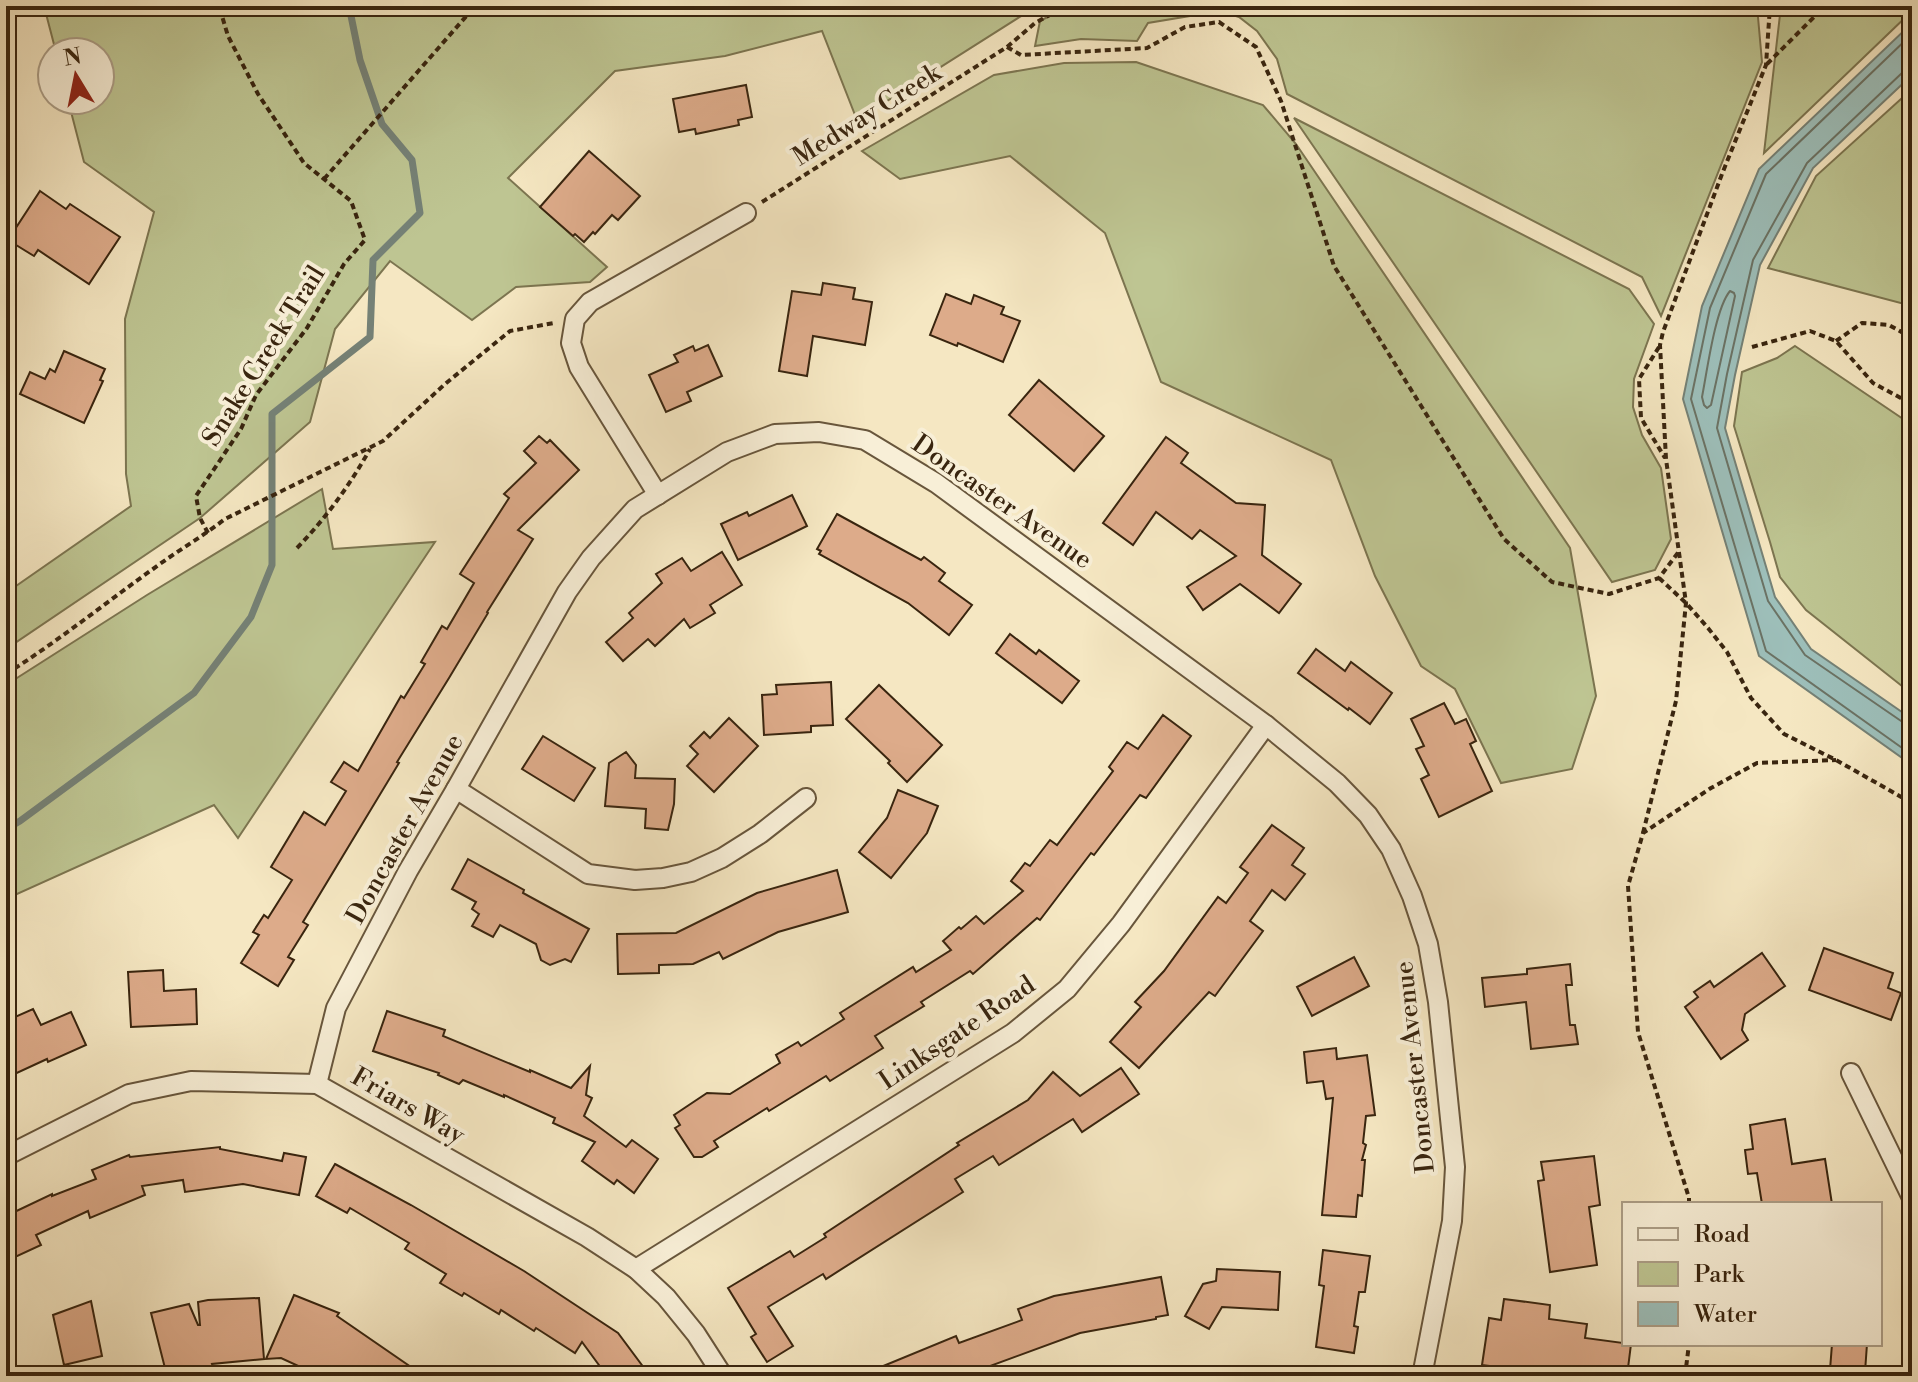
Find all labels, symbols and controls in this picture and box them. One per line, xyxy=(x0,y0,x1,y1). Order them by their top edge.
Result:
north arrow xyxy=(36,36,116,116)
text: N xyxy=(62,43,84,73)
street label: Medway Creek xyxy=(787,56,948,173)
street label: Snake Creek Trail xyxy=(196,259,333,452)
street label: Doncaster Avenue xyxy=(906,428,1098,576)
street label: Doncaster Avenue xyxy=(339,728,471,930)
street label: Doncaster Avenue xyxy=(1388,960,1442,1174)
street label: Linksgate Road xyxy=(873,969,1041,1097)
street label: Friars Way xyxy=(346,1061,471,1151)
legend xyxy=(1622,1202,1882,1346)
text: Road xyxy=(1694,1220,1750,1250)
text: Park xyxy=(1694,1260,1745,1290)
text: Water xyxy=(1693,1300,1757,1330)

